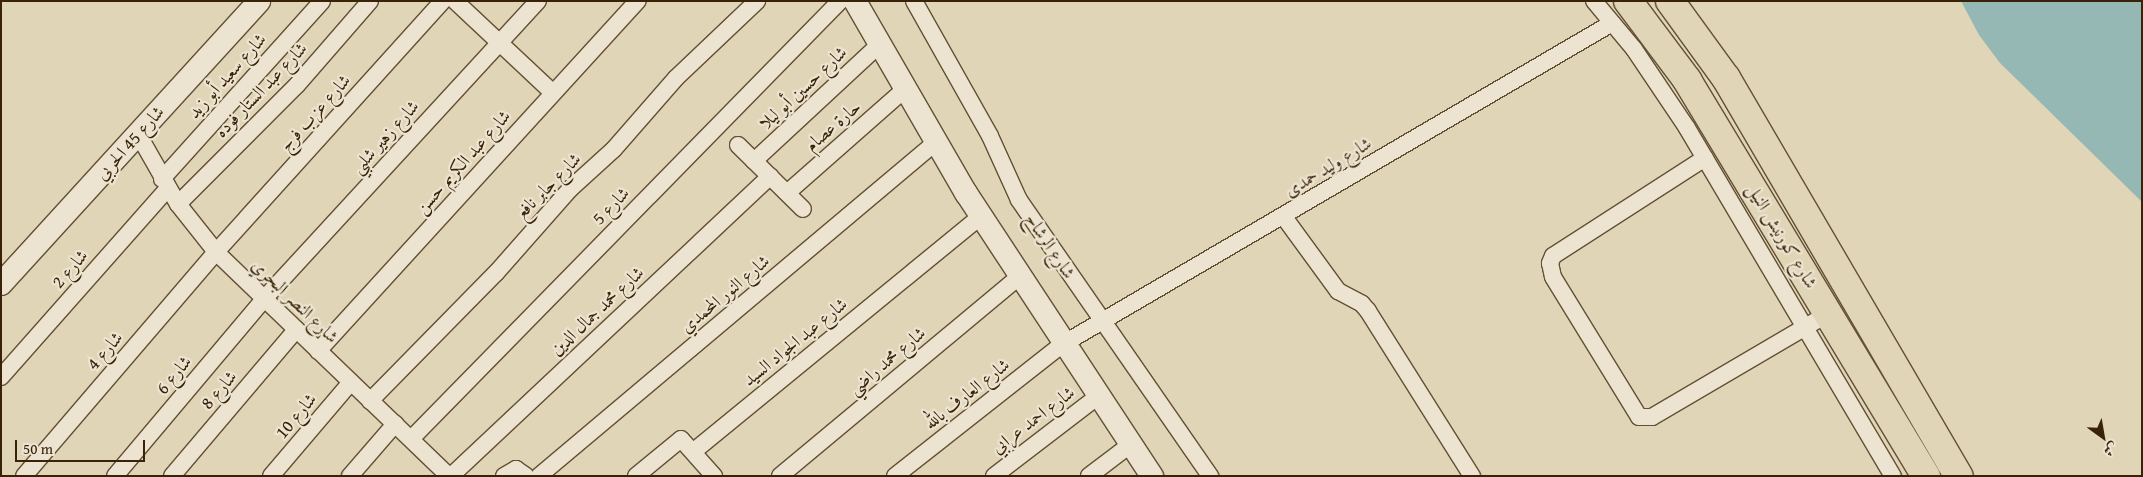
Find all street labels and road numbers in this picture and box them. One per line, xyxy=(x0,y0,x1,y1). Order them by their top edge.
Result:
street label: شارع سعيد أبو زيد xyxy=(183,29,271,123)
street label: شارع عبد الستار فوده xyxy=(210,38,312,142)
street label: شارع حسين أبو ليلا xyxy=(754,42,852,134)
street label: شارع عزب فرج xyxy=(275,70,355,156)
street label: شارع زهير شلبي xyxy=(346,96,424,178)
street label: حارة عصام xyxy=(801,96,865,156)
street label: شارع 45 الحربي xyxy=(91,101,169,185)
street label: شارع عبد الكريم حسن xyxy=(411,106,515,218)
street label: شارع وليد حمدى xyxy=(1281,133,1375,201)
street label: شارع جابر نافع xyxy=(510,148,586,224)
street label: شارع كورنيش النيل xyxy=(1742,180,1822,292)
street label: شارع 5 xyxy=(588,183,634,229)
street label: شارع الرشاح xyxy=(1020,209,1080,283)
street label: شارع 2 xyxy=(47,245,93,293)
street label: شارع النور المحمدي xyxy=(676,250,774,338)
street label: شارع النصر البحري xyxy=(247,254,343,348)
street label: شارع محمد جمال الدين xyxy=(545,262,649,360)
street label: شارع عبد الجواد السيد xyxy=(738,293,852,391)
street label: شارع محمد راضي xyxy=(844,322,930,400)
street label: شارع 4 xyxy=(82,327,128,375)
street label: شارع 6 xyxy=(152,351,196,399)
street label: شارع العارف بالله xyxy=(920,354,1014,434)
street label: شارع 8 xyxy=(196,366,242,414)
street label: شارع احمد عرابي xyxy=(987,382,1079,458)
street label: شارع 10 xyxy=(271,389,321,443)

